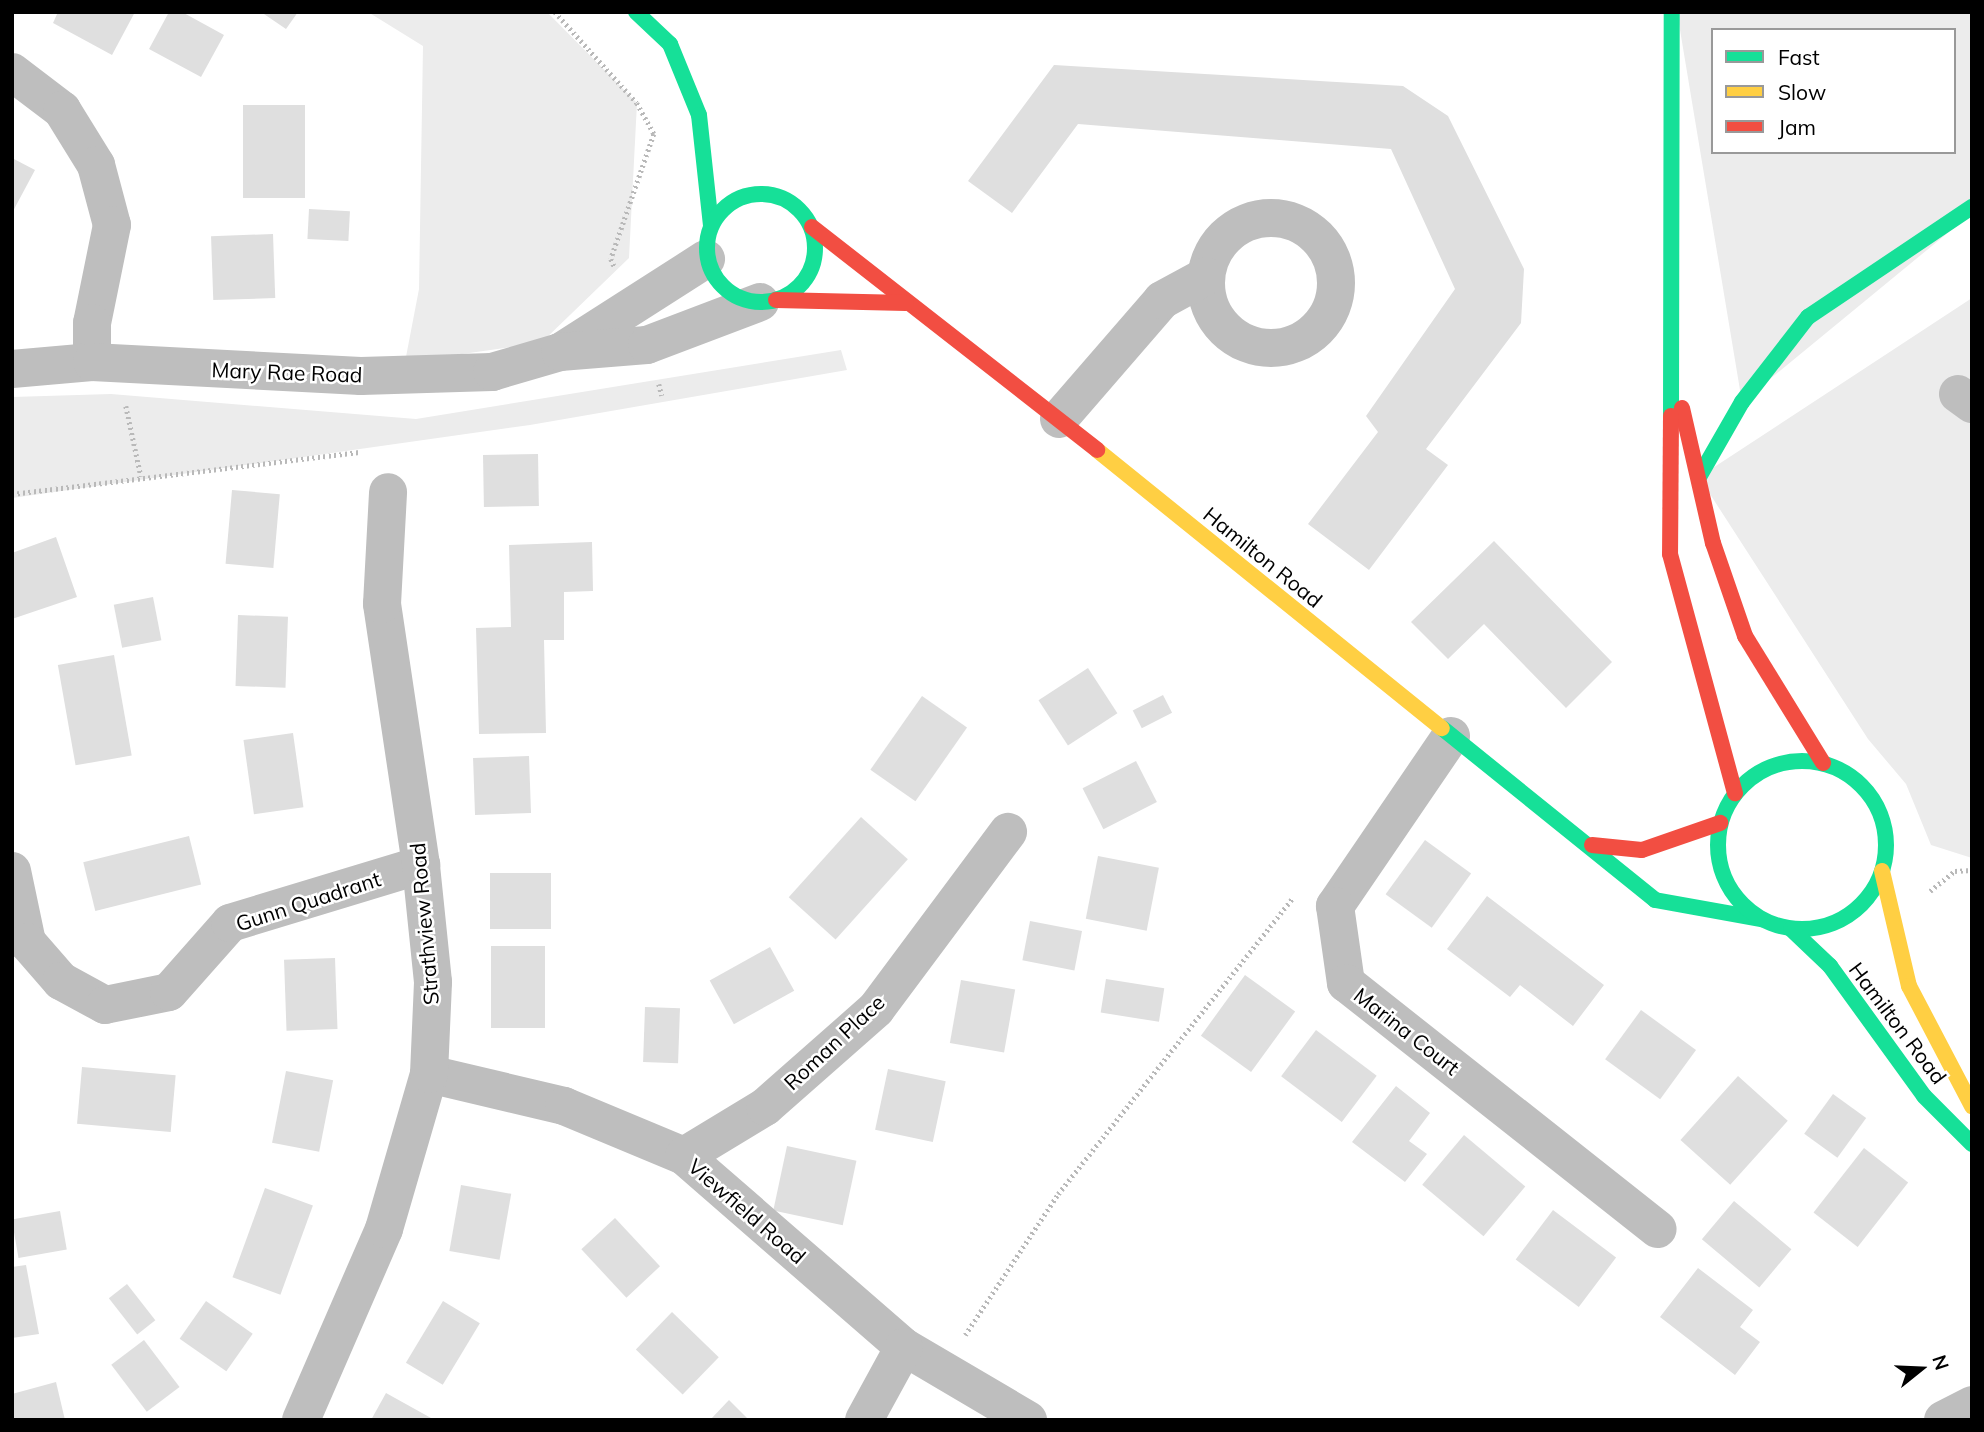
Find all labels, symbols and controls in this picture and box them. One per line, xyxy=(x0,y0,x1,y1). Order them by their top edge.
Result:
legend xyxy=(1711,28,1956,154)
text: Fast xyxy=(1778,44,1820,70)
text: Slow xyxy=(1778,79,1826,105)
text: Jam xyxy=(1778,114,1816,140)
street label: Mary Rae Road xyxy=(211,357,363,387)
street label: Hamilton Road xyxy=(1198,501,1328,613)
street label: Strathview Road xyxy=(404,842,444,1006)
street label: Gunn Quadrant xyxy=(232,866,384,936)
street label: Hamilton Road xyxy=(1844,957,1952,1089)
street label: Marina Court xyxy=(1349,982,1465,1080)
street label: Roman Place xyxy=(779,989,889,1095)
street label: Viewfield Road xyxy=(683,1153,811,1269)
north arrow xyxy=(1886,1334,1956,1404)
text: N xyxy=(1927,1352,1955,1373)

